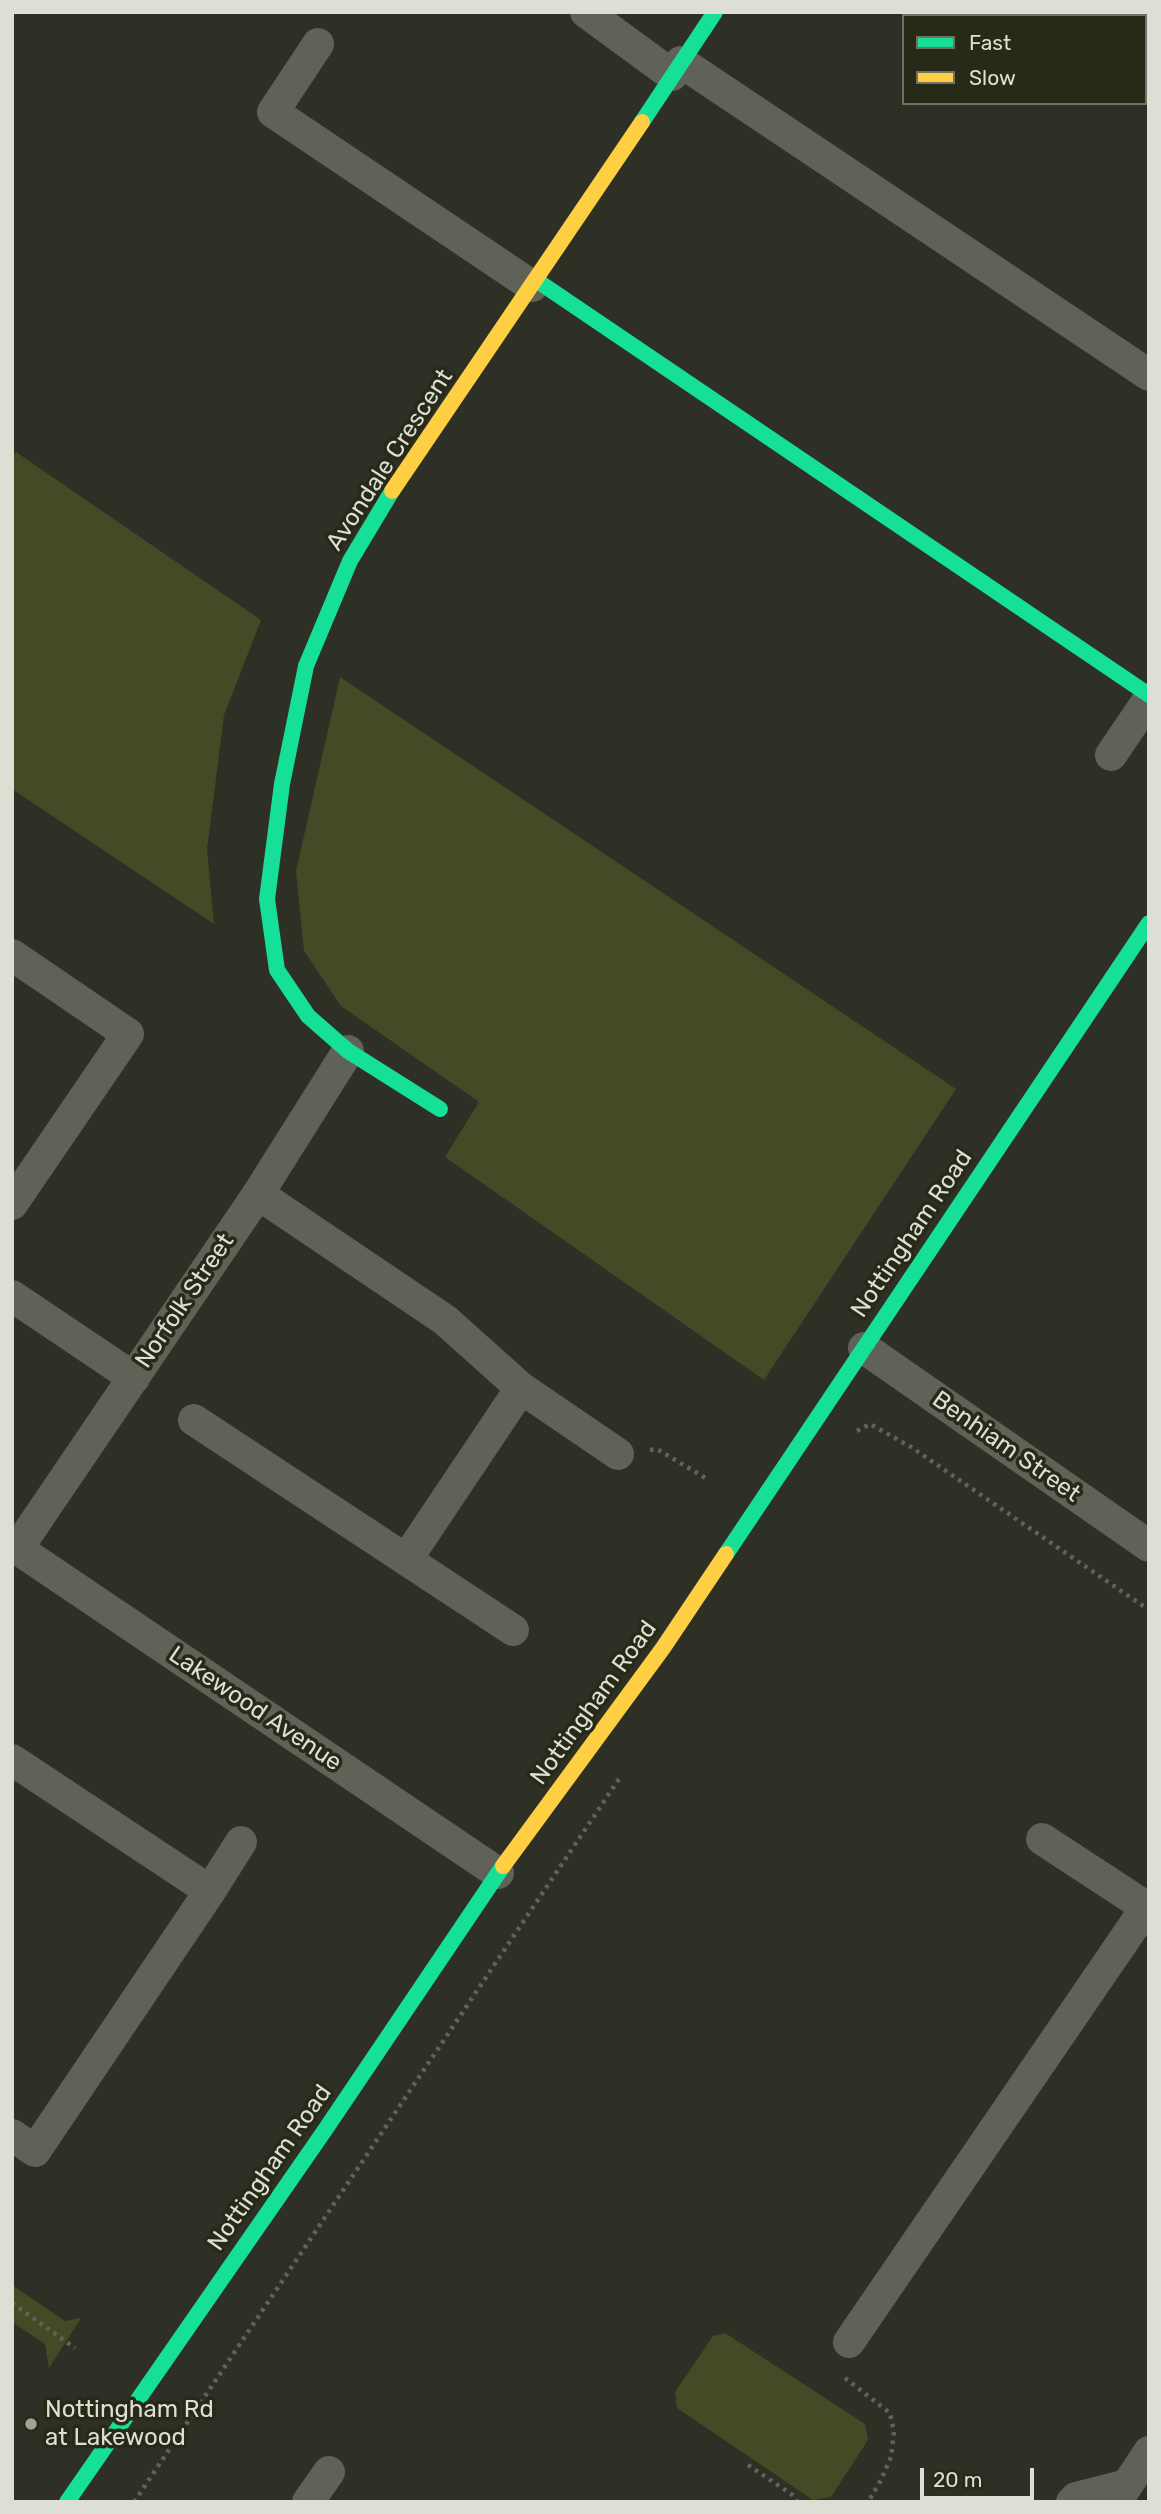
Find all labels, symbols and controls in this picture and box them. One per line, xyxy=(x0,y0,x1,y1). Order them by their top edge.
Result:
legend xyxy=(902,14,1147,105)
text: Fast xyxy=(969,30,1011,55)
text: Slow xyxy=(969,65,1016,90)
street label: Avondale Crescent xyxy=(321,364,459,556)
street label: Nottingham Road xyxy=(845,1145,979,1323)
street label: Norfolk Street xyxy=(129,1228,241,1374)
street label: Benhiam Street xyxy=(926,1385,1086,1509)
street label: Nottingham Road xyxy=(525,1615,663,1791)
street label: Lakewood Avenue xyxy=(163,1640,347,1778)
street label: Nottingham Road xyxy=(202,2080,338,2256)
place label: Nottingham Rd at Lakewood xyxy=(45,2396,214,2452)
marker: Nottingham Rd at Lakewood xyxy=(23,2416,39,2432)
scale bar xyxy=(923,2454,1037,2498)
text: 20 m xyxy=(933,2467,982,2492)

